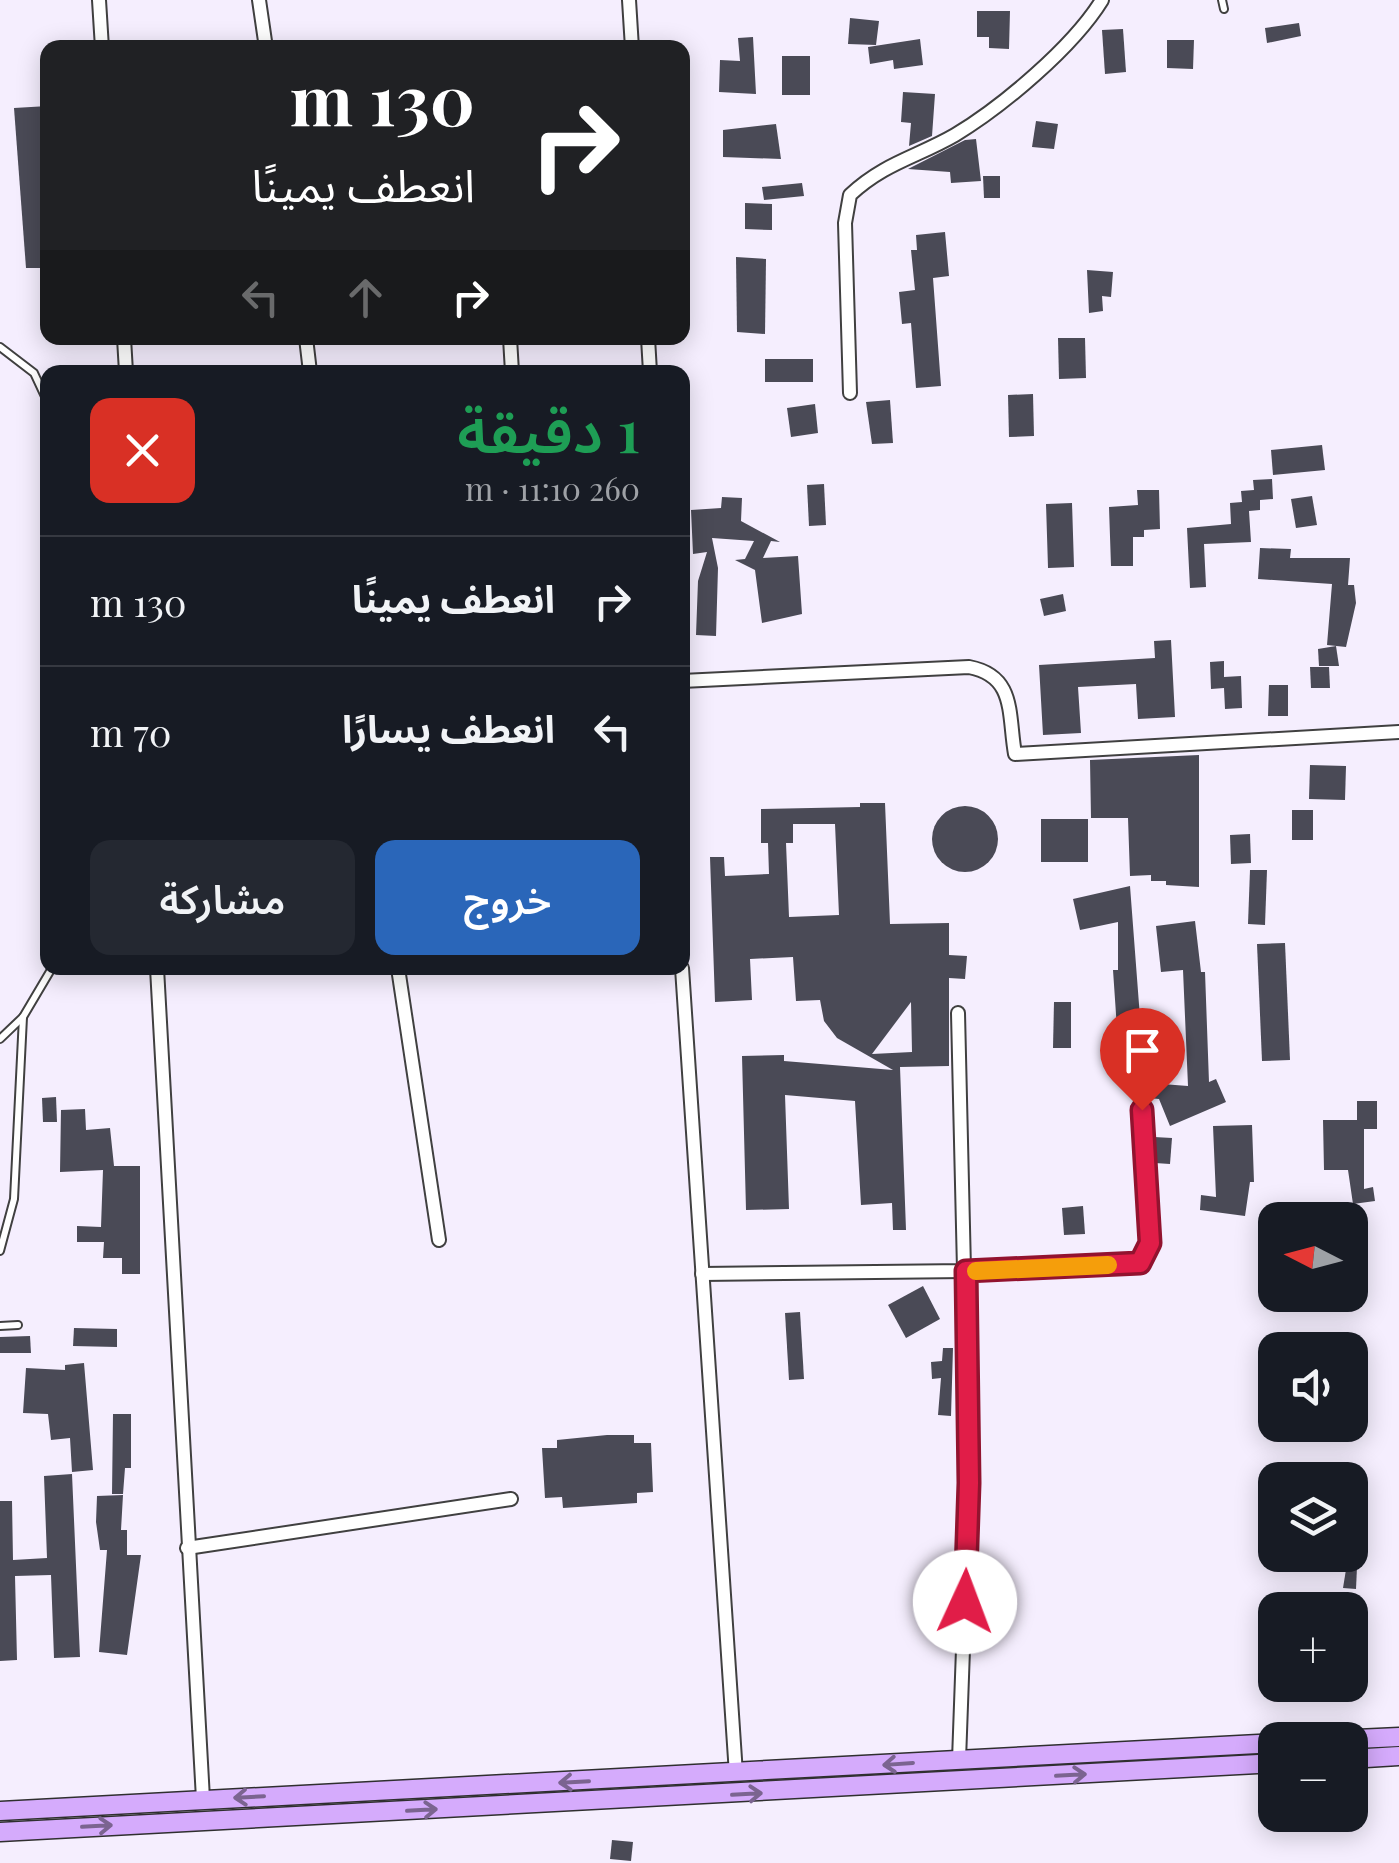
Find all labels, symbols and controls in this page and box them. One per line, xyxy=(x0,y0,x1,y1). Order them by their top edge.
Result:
text: 130 m xyxy=(290,50,475,144)
icon: right xyxy=(510,80,640,210)
text: انعطف يمينًا xyxy=(251,153,475,213)
icon: left xyxy=(233,270,288,325)
icon: ahead xyxy=(338,270,393,325)
icon: right xyxy=(443,270,498,325)
text: 1 دقيقة xyxy=(457,388,640,468)
button: close xyxy=(90,398,195,503)
text: 260 m · 11:10 xyxy=(465,466,640,509)
text: انعطف يمينًا xyxy=(352,572,555,623)
icon: right xyxy=(585,574,640,629)
text: 130 m xyxy=(90,576,187,627)
text: انعطف يسارًا xyxy=(342,702,555,753)
icon: left xyxy=(585,704,640,759)
text: 70 m xyxy=(90,706,171,757)
button: مشاركة xyxy=(90,840,355,955)
button: خروج xyxy=(375,840,640,955)
pin xyxy=(1100,1008,1185,1111)
icon: arrive xyxy=(1115,1023,1170,1078)
north arrow xyxy=(1258,1202,1368,1312)
map controls xyxy=(1258,1202,1368,1832)
button: sound xyxy=(1258,1332,1368,1442)
button: layers xyxy=(1258,1462,1368,1572)
position arrow xyxy=(913,1550,1017,1654)
button: + xyxy=(1258,1592,1368,1702)
button: − xyxy=(1258,1722,1368,1832)
one-way arrow xyxy=(883,1754,915,1773)
one-way arrow xyxy=(1054,1765,1087,1784)
one-way arrow xyxy=(558,1772,590,1791)
one-way arrow xyxy=(730,1784,762,1803)
one-way arrow xyxy=(233,1788,265,1807)
one-way arrow xyxy=(405,1800,437,1819)
one-way arrow xyxy=(81,1816,113,1835)

